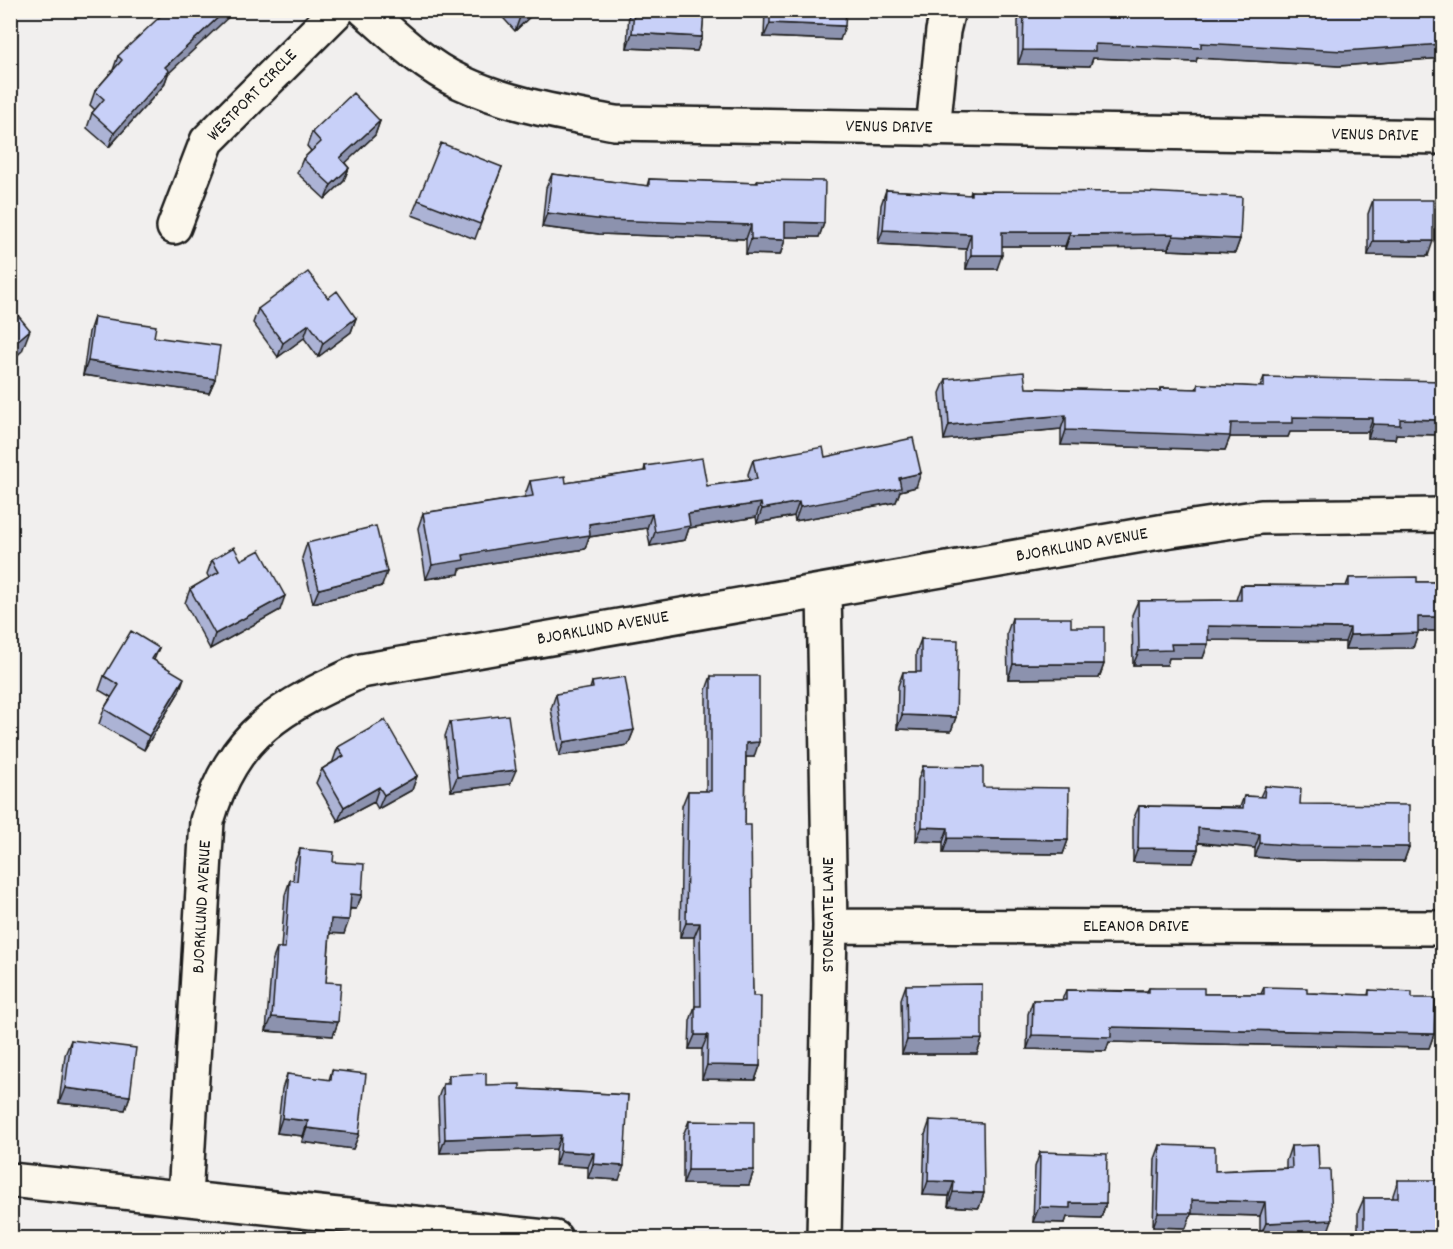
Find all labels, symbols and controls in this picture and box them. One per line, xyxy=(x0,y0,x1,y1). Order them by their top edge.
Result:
street label: WESTPORT CIRCLE xyxy=(202,44,304,148)
street label: VENUS DRIVE xyxy=(845,115,933,141)
street label: VENUS DRIVE xyxy=(1331,123,1419,149)
street label: BJORKLUND AVENUE xyxy=(1014,522,1150,570)
street label: BJORKLUND AVENUE xyxy=(535,605,671,653)
street label: BJORKLUND AVENUE xyxy=(187,840,219,974)
street label: STONEGATE LANE xyxy=(817,857,842,973)
street label: ELEANOR DRIVE xyxy=(1083,915,1189,940)

